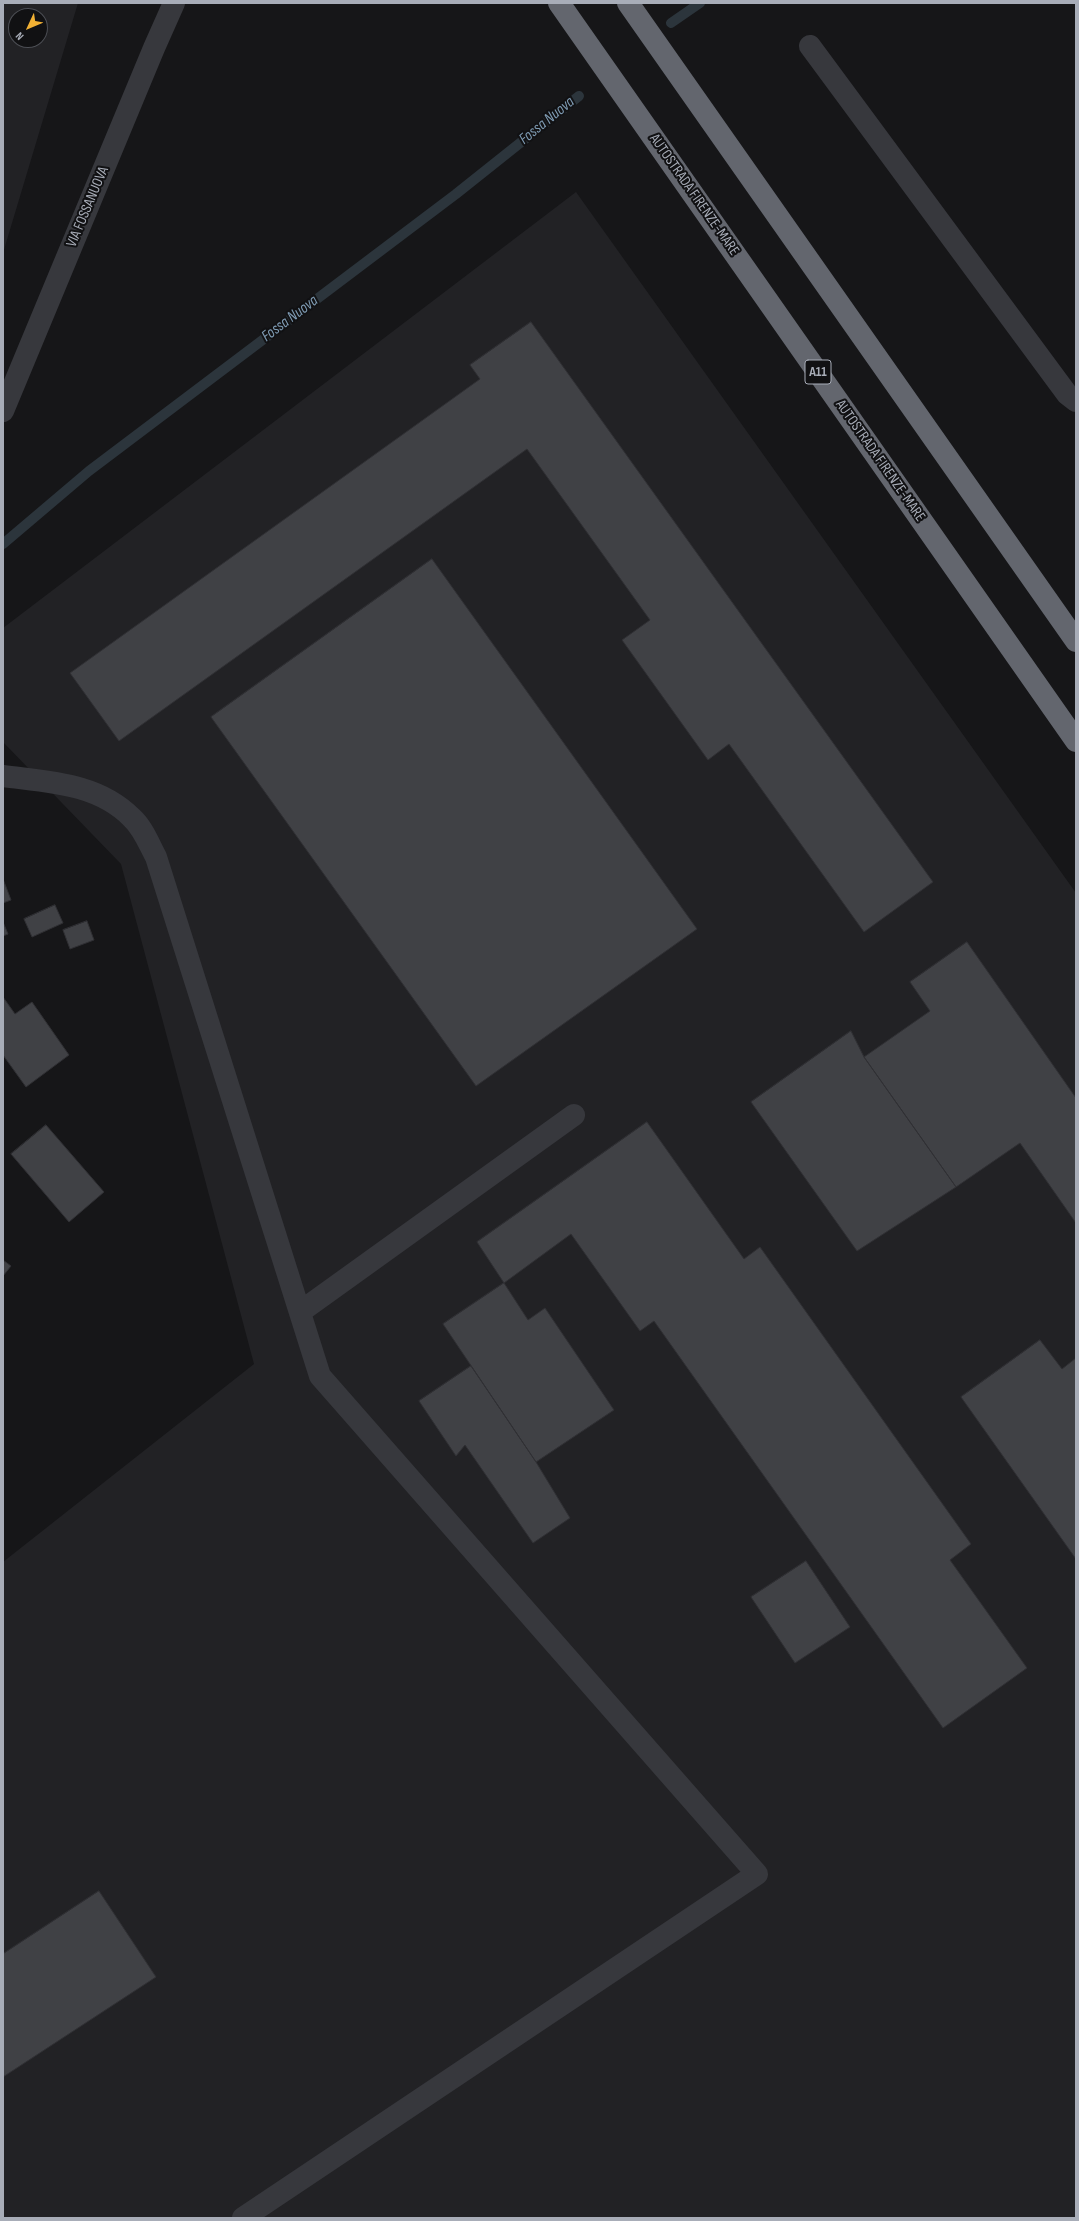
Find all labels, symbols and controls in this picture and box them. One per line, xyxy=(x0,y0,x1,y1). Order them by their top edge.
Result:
north arrow xyxy=(8,8,48,48)
text: N xyxy=(13,29,26,43)
water label: Fossa Nuova xyxy=(515,93,579,149)
street label: AUTOSTRADA FIRENZE-MARE xyxy=(645,131,743,259)
street label: VIA FOSSANUOVA xyxy=(63,164,113,250)
water label: Fossa Nuova xyxy=(258,292,322,346)
road number: A11 xyxy=(805,360,831,384)
street label: AUTOSTRADA FIRENZE-MARE xyxy=(831,397,929,525)

